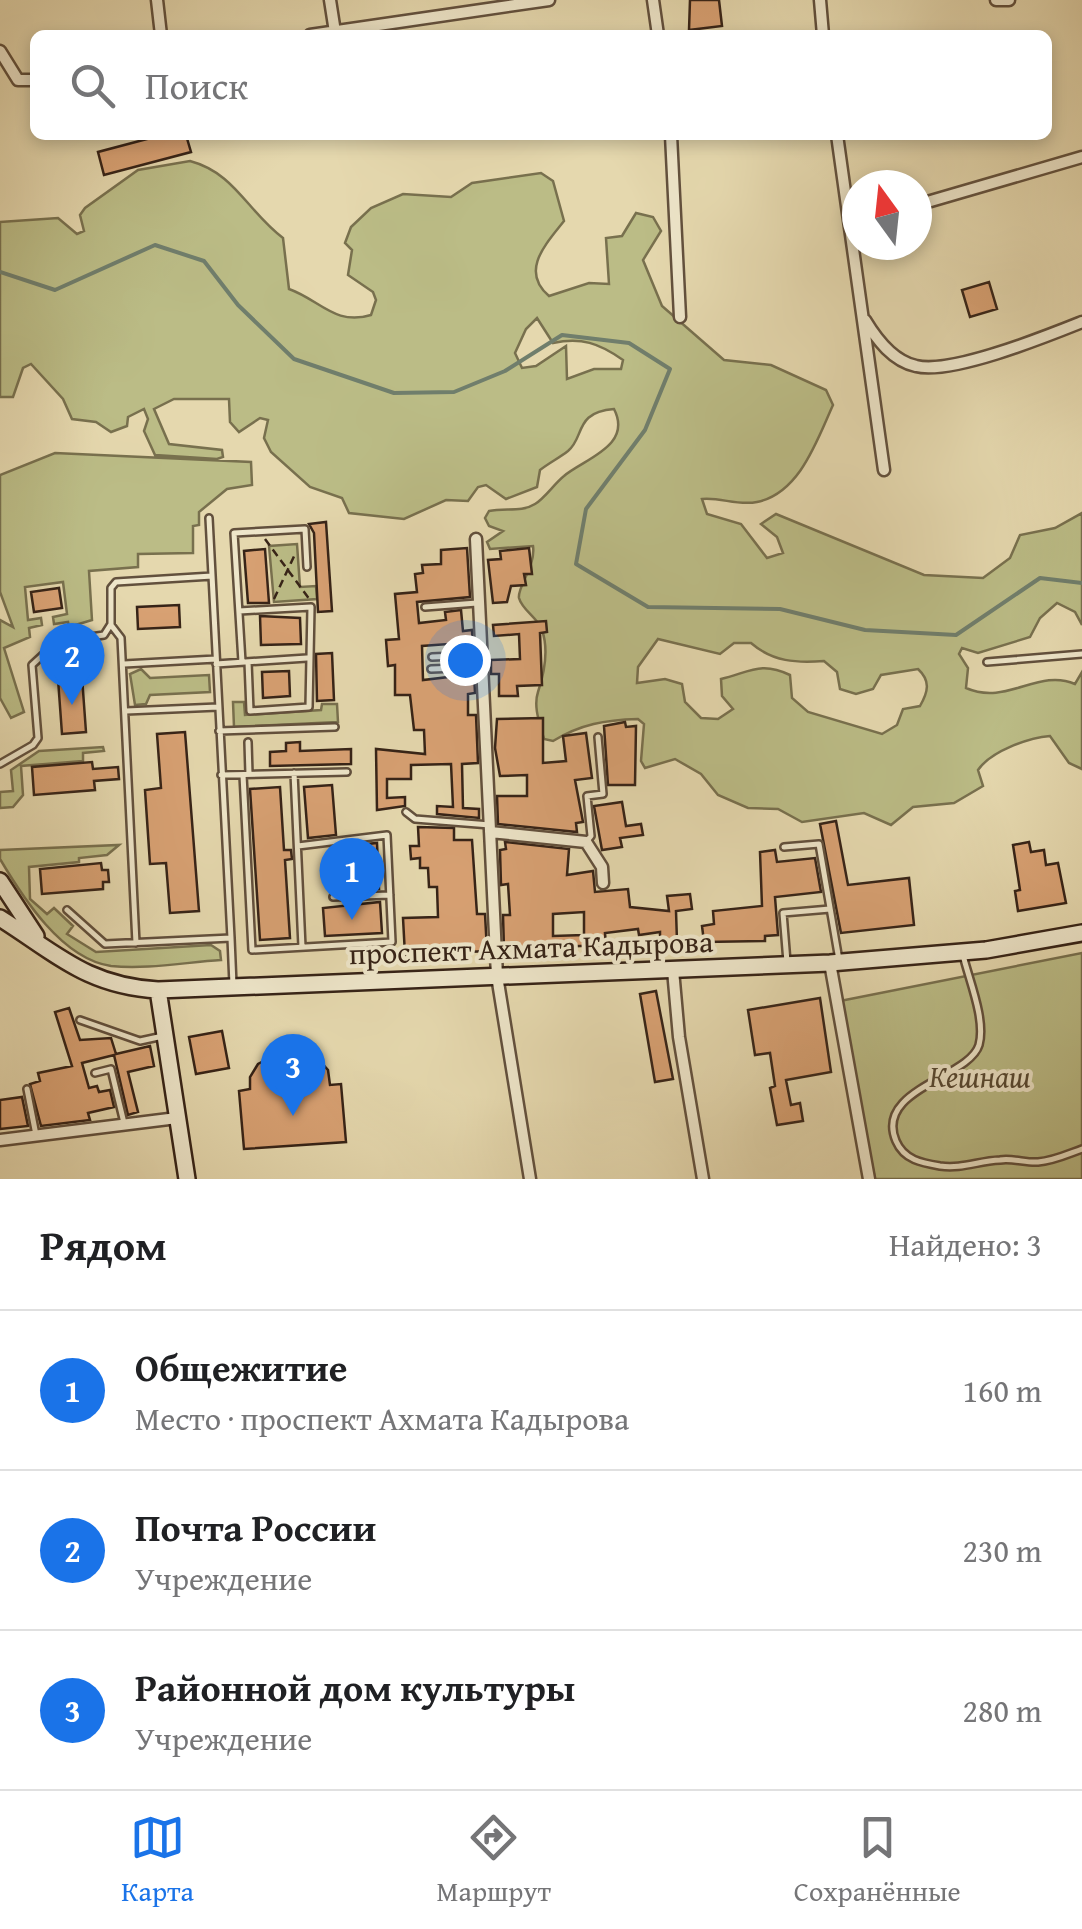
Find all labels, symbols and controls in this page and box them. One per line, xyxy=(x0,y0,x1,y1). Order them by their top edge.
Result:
search box xyxy=(30,30,1052,140)
text: Поиск xyxy=(145,57,248,113)
icon: search xyxy=(65,58,120,113)
north arrow xyxy=(842,170,932,260)
pin: 2 xyxy=(40,622,104,705)
your location xyxy=(440,635,491,686)
pin: 1 xyxy=(320,838,384,920)
street label: проспект Ахмата Кадырова xyxy=(348,919,715,975)
pin: 3 xyxy=(260,1034,326,1116)
park label: Кешнаш xyxy=(929,1054,1031,1098)
text: Рядом xyxy=(40,1214,167,1275)
text: Найдено: 3 xyxy=(889,1221,1042,1268)
text: Общежитие xyxy=(135,1339,347,1395)
text: 1 xyxy=(64,1367,81,1414)
text: 160 m xyxy=(963,1367,1042,1414)
text: Место · проспект Ахмата Кадырова xyxy=(135,1395,629,1442)
text: Почта России xyxy=(135,1499,376,1555)
text: 2 xyxy=(64,1527,81,1574)
text: 230 m xyxy=(963,1527,1042,1574)
text: Учреждение xyxy=(135,1555,312,1602)
text: Районной дом культуры xyxy=(135,1659,575,1715)
text: 3 xyxy=(64,1687,81,1734)
text: 280 m xyxy=(963,1687,1042,1734)
text: Учреждение xyxy=(135,1715,312,1762)
tab: Карта xyxy=(121,1810,194,1911)
tab: Маршрут xyxy=(437,1810,551,1911)
tab: Сохранённые xyxy=(794,1810,961,1911)

